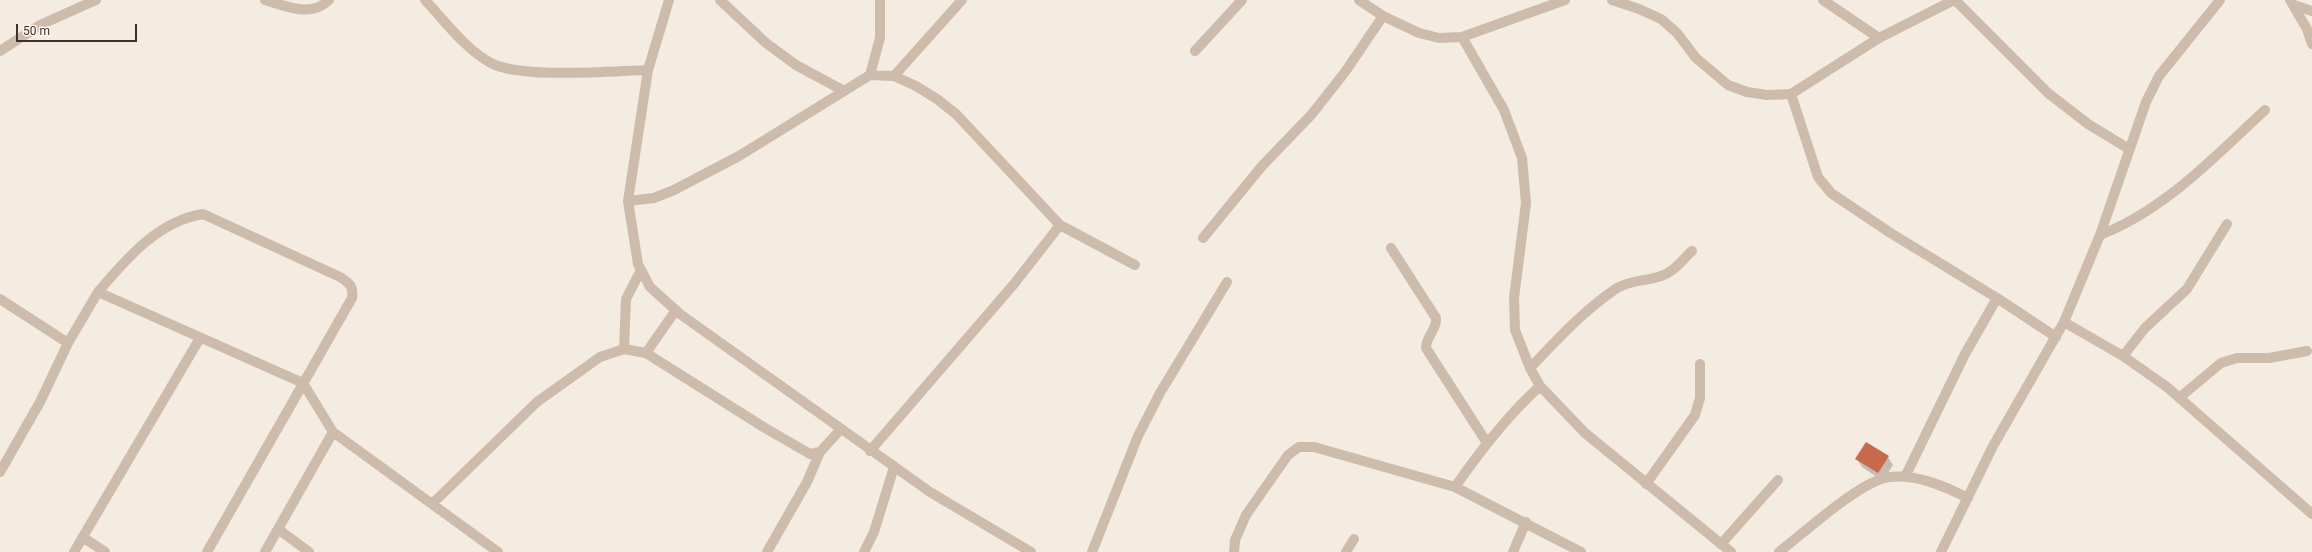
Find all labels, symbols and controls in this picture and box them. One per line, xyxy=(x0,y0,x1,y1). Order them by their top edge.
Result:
scale bar xyxy=(18,16,139,42)
text: 50 m xyxy=(23,24,50,38)

